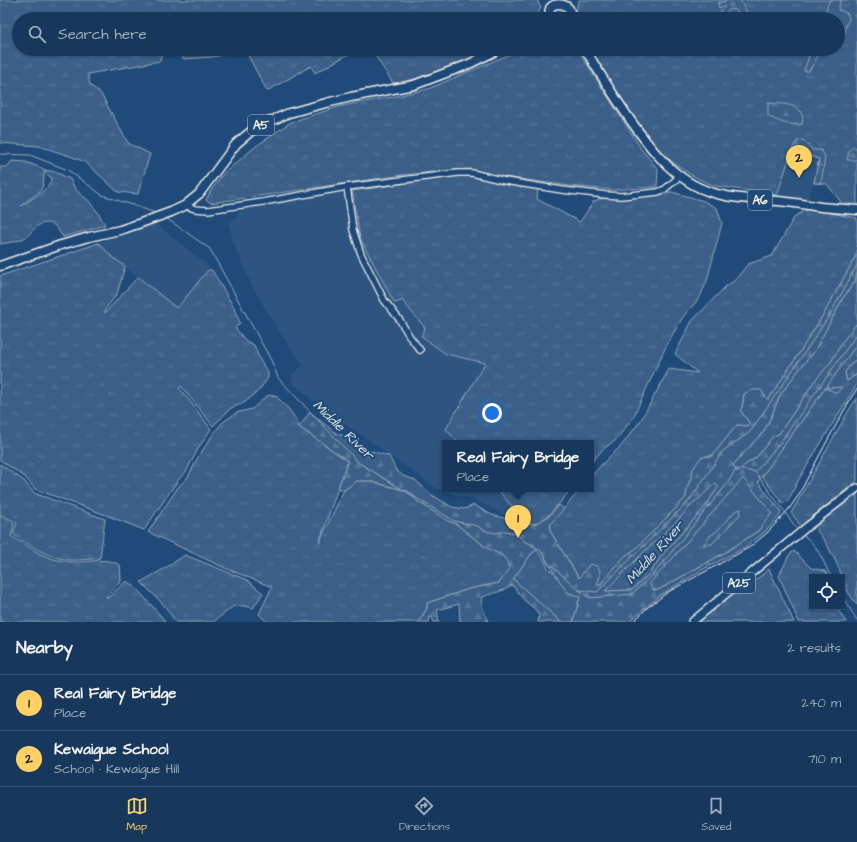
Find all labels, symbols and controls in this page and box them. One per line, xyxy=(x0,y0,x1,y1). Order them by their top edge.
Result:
search box xyxy=(12,12,845,56)
icon: search xyxy=(26,23,48,45)
text: Search here xyxy=(58,24,147,45)
road number: A5 xyxy=(248,115,274,135)
pin: 2 xyxy=(786,145,812,178)
road number: A6 xyxy=(748,190,772,210)
water label: Middle River xyxy=(308,396,379,465)
your location xyxy=(482,403,502,423)
popup xyxy=(442,440,594,492)
text: Real Fairy Bridge xyxy=(457,447,579,468)
text: Place xyxy=(457,468,489,486)
pin: 1 xyxy=(505,505,531,538)
water label: Middle River xyxy=(621,516,689,589)
road number: A25 xyxy=(723,573,755,593)
map controls xyxy=(809,574,845,610)
button: locate xyxy=(809,574,845,610)
text: Nearby xyxy=(16,636,73,660)
text: 2 results xyxy=(787,639,841,657)
text: Real Fairy Bridge xyxy=(54,683,176,704)
text: 1 xyxy=(28,694,30,712)
text: 240 m xyxy=(801,694,841,712)
text: Place xyxy=(54,704,86,722)
text: Kewaigue School xyxy=(54,739,169,760)
text: 2 xyxy=(25,750,33,768)
text: 710 m xyxy=(808,750,841,768)
text: School · Kewaigue Hill xyxy=(54,760,179,778)
tab: Map xyxy=(126,795,148,834)
tab: Directions xyxy=(399,795,450,834)
tab: Saved xyxy=(701,795,731,834)

